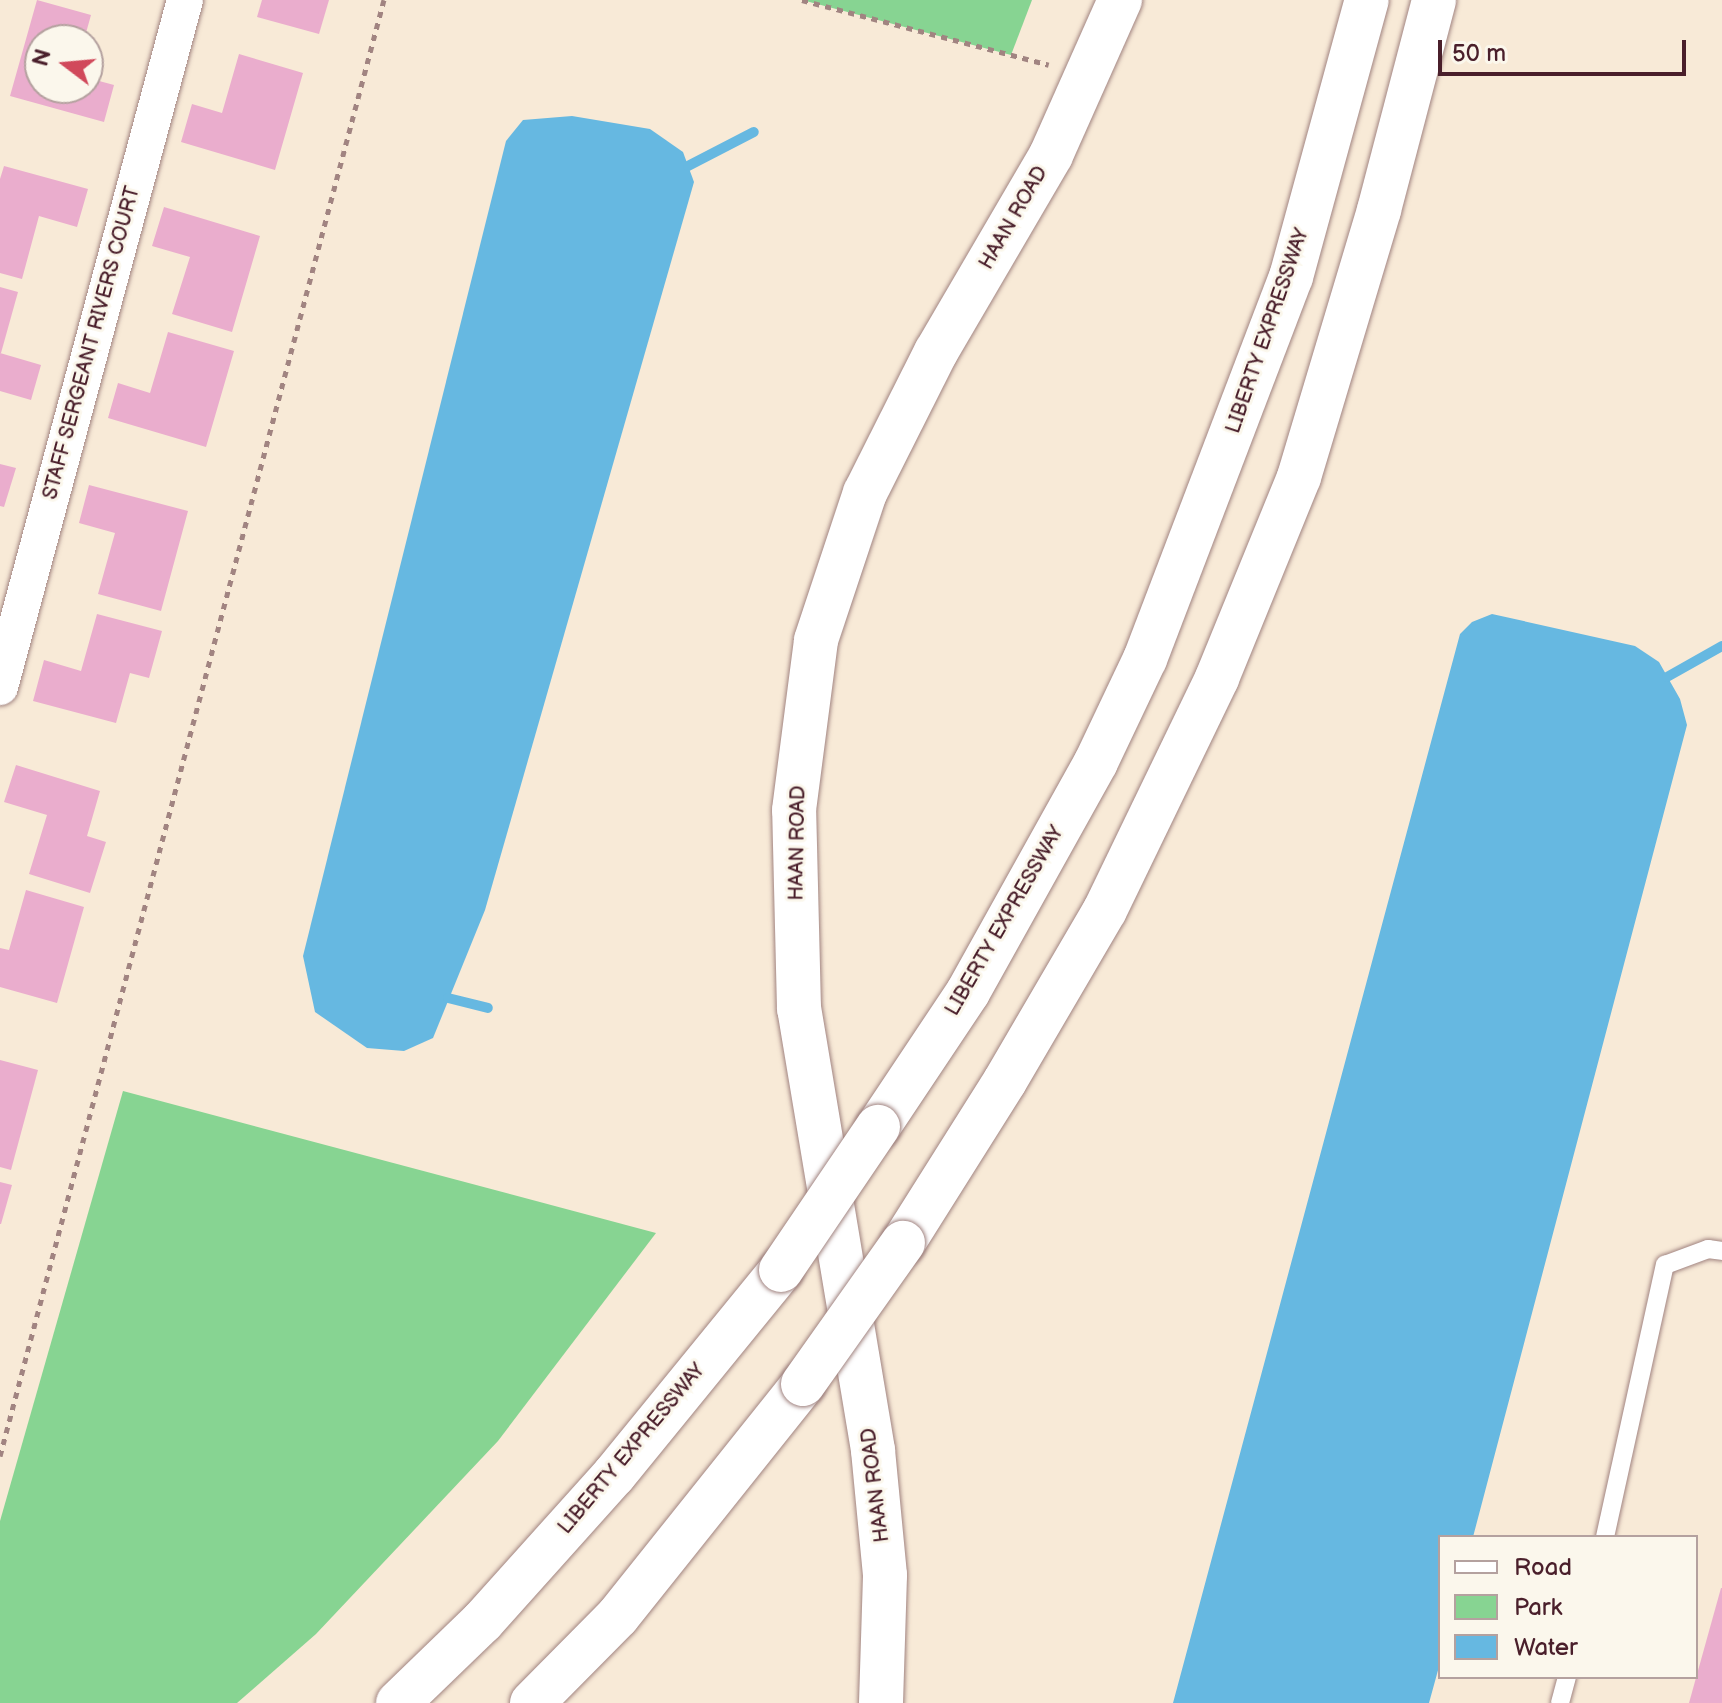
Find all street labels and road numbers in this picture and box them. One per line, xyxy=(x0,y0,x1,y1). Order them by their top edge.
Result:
street label: HAAN ROAD xyxy=(975,162,1053,274)
street label: STAFF SERGEANT RIVERS COURT xyxy=(39,184,145,502)
street label: LIBERTY EXPRESSWAY xyxy=(1222,225,1314,437)
street label: HAAN ROAD xyxy=(785,785,811,901)
street label: LIBERTY EXPRESSWAY xyxy=(941,822,1069,1020)
street label: LIBERTY EXPRESSWAY xyxy=(554,1359,710,1539)
street label: HAAN ROAD xyxy=(857,1426,895,1544)

